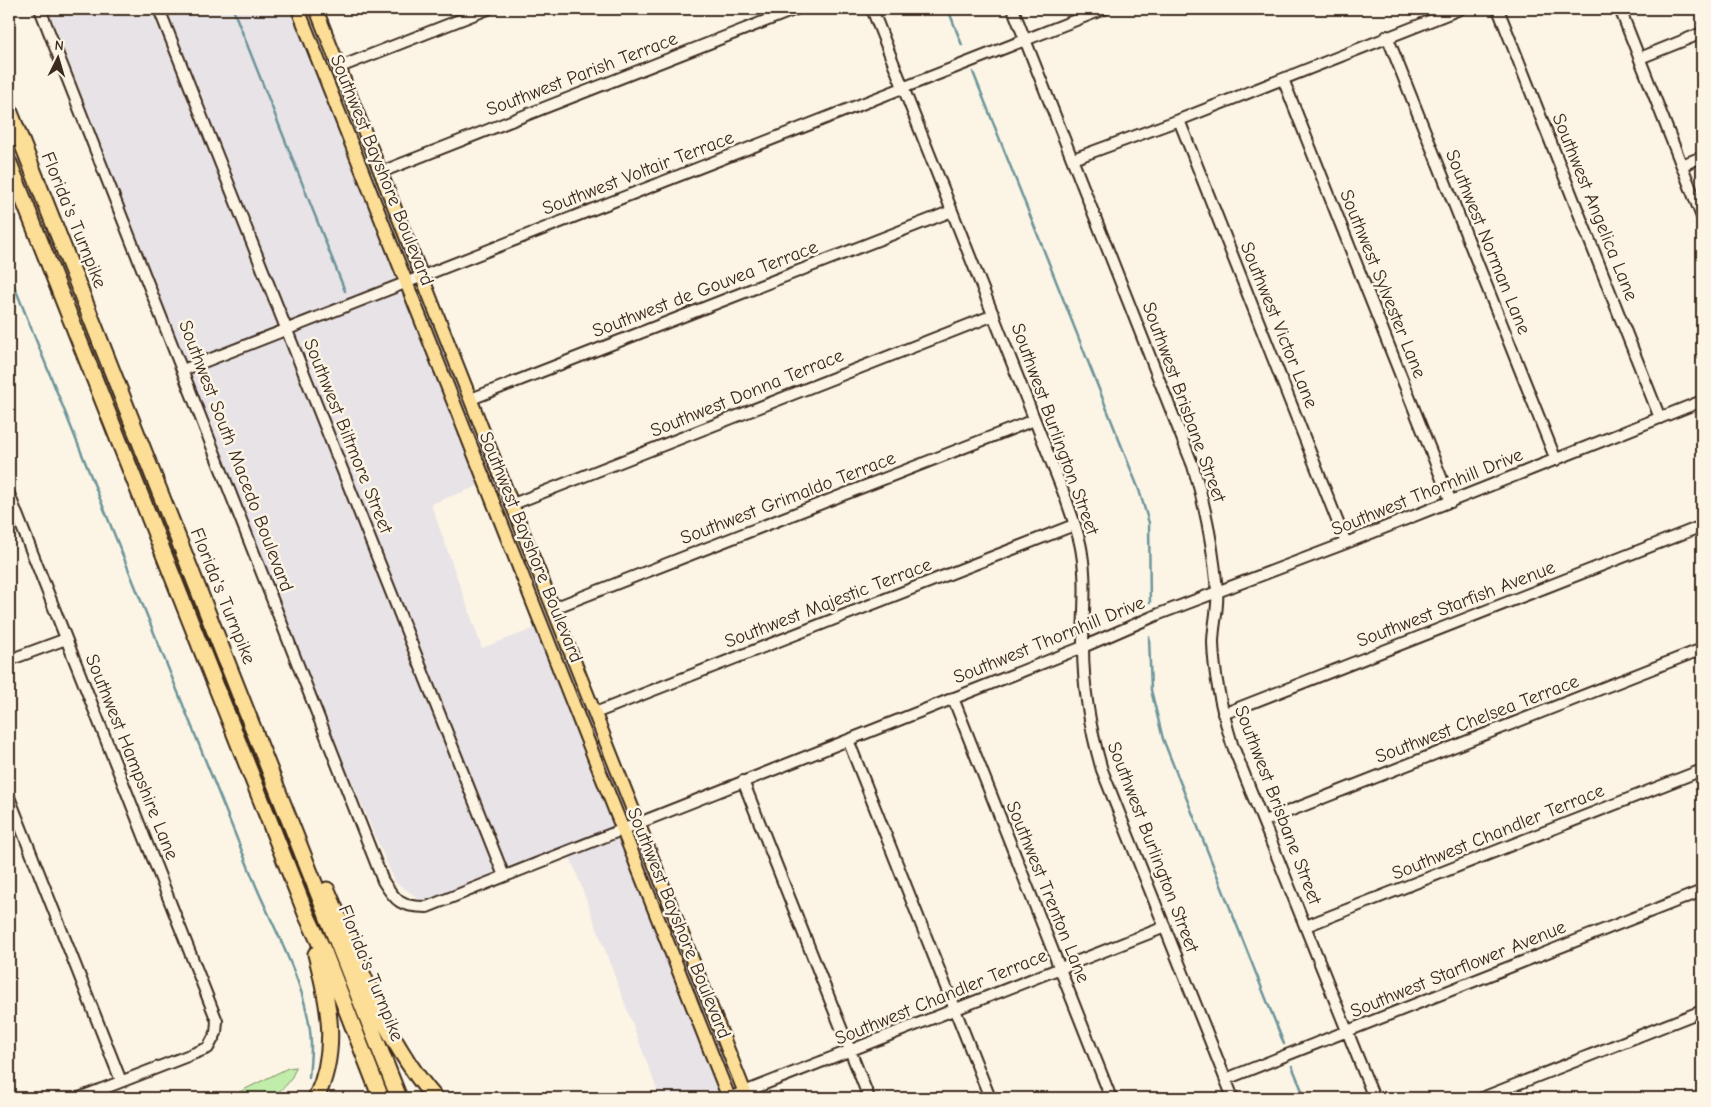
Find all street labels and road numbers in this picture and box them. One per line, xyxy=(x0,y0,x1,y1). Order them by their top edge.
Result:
street label: Southwest Parish Terrace xyxy=(483,27,681,121)
street label: Southwest Bayshore Boulevard xyxy=(326,51,438,289)
street label: Southwest Angelica Lane xyxy=(1547,110,1643,304)
street label: Southwest Voltair Terrace xyxy=(539,126,737,220)
street label: Southwest Norman Lane xyxy=(1441,146,1535,338)
street label: Florida's Turnpike xyxy=(37,149,111,291)
street label: Southwest Sylvester Lane xyxy=(1335,186,1431,382)
street label: Southwest de Gouvea Terrace xyxy=(589,236,821,342)
street label: Southwest Victor Lane xyxy=(1236,239,1322,411)
street label: Southwest Brisbane Street xyxy=(1137,299,1231,506)
street label: Southwest South Macedo Boulevard xyxy=(174,317,298,595)
street label: Southwest Burlington Street xyxy=(1006,320,1104,538)
street label: Southwest Biltmore Street xyxy=(299,335,397,537)
street label: Southwest Donna Terrace xyxy=(647,344,847,442)
street label: Southwest Bayshore Boulevard xyxy=(475,428,587,666)
street label: Southwest Thornhill Drive xyxy=(1328,444,1526,540)
street label: Southwest Grimaldo Terrace xyxy=(677,447,899,549)
street label: Florida's Turnpike xyxy=(186,525,260,667)
street label: Southwest Majestic Terrace xyxy=(721,553,935,653)
street label: Southwest Starfish Avenue xyxy=(1354,556,1558,652)
street label: Southwest Thornhill Drive xyxy=(950,592,1148,688)
street label: Southwest Hampshire Lane xyxy=(81,651,183,863)
street label: Southwest Chelsea Terrace xyxy=(1372,670,1582,768)
street label: Southwest Brisbane Street xyxy=(1230,702,1326,908)
street label: Southwest Burlington Street xyxy=(1103,739,1204,956)
street label: Southwest Chandler Terrace xyxy=(1389,779,1607,885)
street label: Southwest Trenton Lane xyxy=(1001,798,1095,986)
street label: Southwest Bayshore Boulevard xyxy=(623,804,735,1042)
street label: Florida's Turnpike xyxy=(334,902,408,1044)
street label: Southwest Starflower Avenue xyxy=(1347,916,1569,1022)
street label: Southwest Chandler Terrace xyxy=(832,944,1050,1050)

